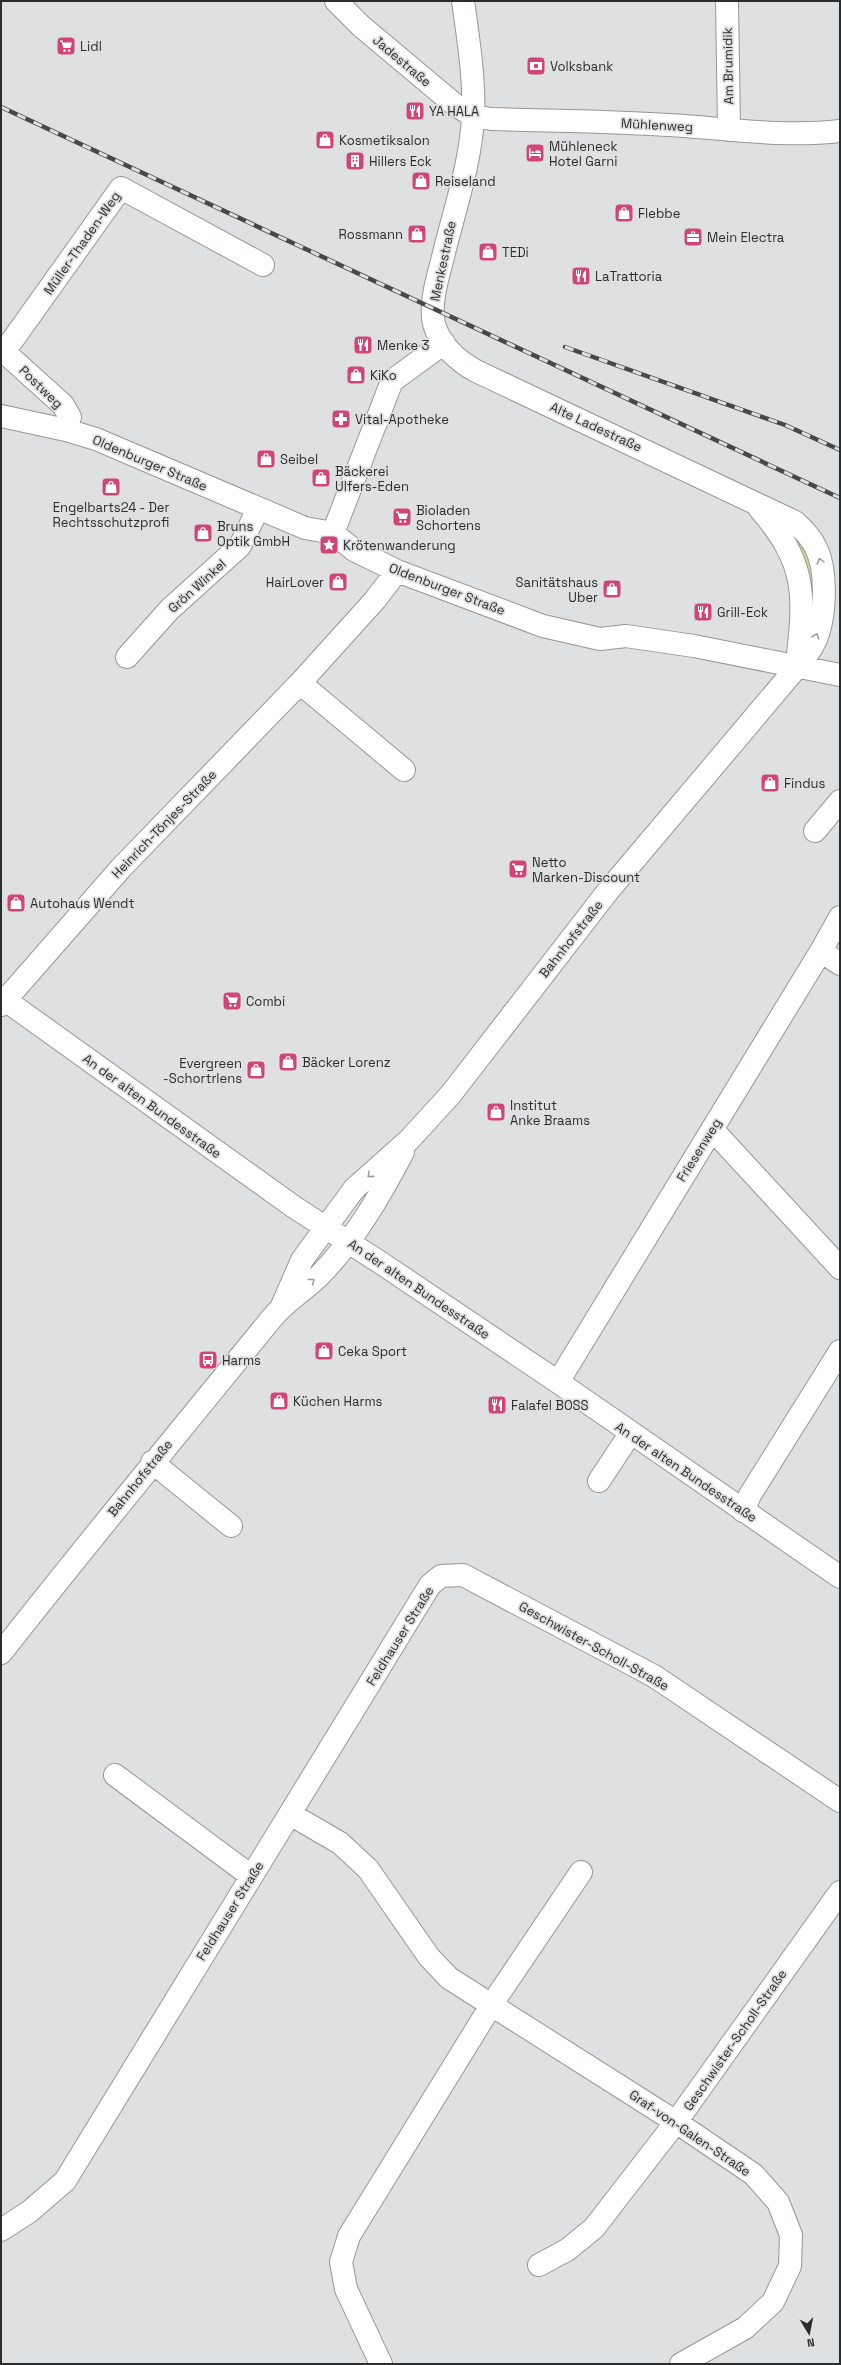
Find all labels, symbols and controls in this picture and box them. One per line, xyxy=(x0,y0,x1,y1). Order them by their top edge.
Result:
street label: Am Brumidik xyxy=(719,27,737,105)
street label: Jadestraße xyxy=(369,32,435,90)
supermarket icon: Lidl xyxy=(55,35,77,57)
place label: Lidl xyxy=(80,38,102,55)
bank icon: Volksbank xyxy=(525,55,547,77)
place label: Volksbank xyxy=(550,58,613,75)
restaurant icon: YA HALA xyxy=(404,100,426,122)
place label: YA HALA xyxy=(429,103,479,120)
street label: Mühlenweg xyxy=(620,115,694,135)
shop icon: Kosmetiksalon xyxy=(314,129,336,151)
place label: Kosmetiksalon xyxy=(339,132,430,149)
place label: Mühleneck Hotel Garni xyxy=(549,138,617,170)
hotel icon: Mühleneck Hotel Garni xyxy=(524,142,546,164)
building icon: Hillers Eck xyxy=(344,150,366,172)
place label: Hillers Eck xyxy=(369,153,432,170)
shop icon: Reiseland xyxy=(410,170,432,192)
place label: Reiseland xyxy=(435,173,496,190)
street label: Müller-Thaden-Weg xyxy=(40,188,124,298)
shop icon: Flebbe xyxy=(613,202,635,224)
place label: Flebbe xyxy=(638,205,680,222)
street label: Menkestraße xyxy=(426,219,460,303)
shop icon: Rossmann xyxy=(406,223,428,245)
place label: Rossmann xyxy=(338,226,403,243)
office icon: Mein Electra xyxy=(682,226,704,248)
place label: Mein Electra xyxy=(707,229,785,246)
shop icon: TEDi xyxy=(477,241,499,263)
place label: TEDi xyxy=(502,244,529,261)
restaurant icon: LaTrattoria xyxy=(570,265,592,287)
place label: LaTrattoria xyxy=(595,268,663,285)
restaurant icon: Menke 3 xyxy=(352,334,374,356)
place label: Menke 3 xyxy=(377,337,430,354)
street label: Postweg xyxy=(15,362,67,412)
shop icon: KiKo xyxy=(345,364,367,386)
place label: KiKo xyxy=(370,367,397,384)
street label: Alte Ladestraße xyxy=(547,398,645,456)
pharmacy icon: Vital-Apotheke xyxy=(330,408,352,430)
place label: Vital-Apotheke xyxy=(355,411,449,428)
street label: Oldenburger Straße xyxy=(90,431,210,495)
shop icon: Seibel xyxy=(255,448,277,470)
place label: Seibel xyxy=(280,451,318,468)
place label: Bäckerei Ulfers-Eden xyxy=(335,463,409,495)
shop icon: Bäckerei Ulfers-Eden xyxy=(310,467,332,489)
shop icon: Engelbarts24 - Der Rechtsschutzprofi xyxy=(100,476,122,498)
place label: Engelbarts24 - Der Rechtsschutzprofi xyxy=(53,499,169,531)
place label: Bioladen Schortens xyxy=(416,502,481,534)
supermarket icon: Bioladen Schortens xyxy=(391,506,413,528)
place label: Bruns Optik GmbH xyxy=(217,518,290,550)
shop icon: Bruns Optik GmbH xyxy=(192,522,214,544)
place icon: Krötenwanderung xyxy=(318,534,340,556)
place label: Krötenwanderung xyxy=(343,537,456,554)
street label: Grön Winkel xyxy=(164,555,230,617)
one-way arrow xyxy=(816,558,825,565)
street label: Oldenburger Straße xyxy=(386,559,508,619)
shop icon: HairLover xyxy=(327,571,349,593)
place label: HairLover xyxy=(266,574,324,591)
place label: Sanitätshaus Uber xyxy=(515,574,598,606)
shop icon: Sanitätshaus Uber xyxy=(601,578,623,600)
restaurant icon: Grill-Eck xyxy=(692,601,714,623)
place label: Grill-Eck xyxy=(717,604,768,621)
one-way arrow xyxy=(812,632,820,639)
street label: Heinrich-Tönjes-Straße xyxy=(108,766,220,882)
shop icon: Findus xyxy=(759,772,781,794)
place label: Findus xyxy=(784,775,826,792)
place label: Netto Marken-Discount xyxy=(532,854,640,886)
supermarket icon: Netto Marken-Discount xyxy=(507,858,529,880)
shop icon: Autohaus Wendt xyxy=(5,892,27,914)
place label: Autohaus Wendt xyxy=(30,895,134,912)
street label: Bahnhofstraße xyxy=(535,897,607,981)
supermarket icon: Combi xyxy=(221,990,243,1012)
place label: Combi xyxy=(246,993,285,1010)
street label: An der alten Bundesstraße xyxy=(79,1050,225,1162)
shop icon: Bäcker Lorenz xyxy=(277,1051,299,1073)
place label: Bäcker Lorenz xyxy=(302,1054,391,1071)
place label: Evergreen -Schortrlens xyxy=(163,1055,242,1087)
shop icon: Evergreen -Schortrlens xyxy=(245,1059,267,1081)
place label: Institut Anke Braams xyxy=(510,1097,590,1129)
shop icon: Institut Anke Braams xyxy=(485,1101,507,1123)
street label: Friesenweg xyxy=(673,1115,725,1185)
one-way arrow xyxy=(367,1171,374,1178)
street label: An der alten Bundesstraße xyxy=(345,1235,493,1343)
one-way arrow xyxy=(308,1279,315,1286)
shop icon: Ceka Sport xyxy=(313,1340,335,1362)
place label: Ceka Sport xyxy=(338,1343,407,1360)
bus stop icon: Harms xyxy=(197,1349,219,1371)
place label: Harms xyxy=(222,1352,261,1369)
shop icon: Küchen Harms xyxy=(268,1390,290,1412)
place label: Küchen Harms xyxy=(293,1393,383,1410)
restaurant icon: Falafel BOSS xyxy=(486,1394,508,1416)
place label: Falafel BOSS xyxy=(511,1397,589,1414)
street label: An der alten Bundesstraße xyxy=(612,1418,760,1526)
street label: Bahnhofstraße xyxy=(104,1436,176,1520)
street label: Feldhauser Straße xyxy=(363,1583,437,1689)
street label: Geschwister-Scholl-Straße xyxy=(516,1598,672,1694)
street label: Feldhauser Straße xyxy=(193,1858,267,1964)
street label: Geschwister-Scholl-Straße xyxy=(680,1966,790,2114)
street label: Graf-von-Galen-Straße xyxy=(626,2086,754,2180)
north arrow xyxy=(789,2313,829,2353)
text: N xyxy=(806,2335,816,2350)

